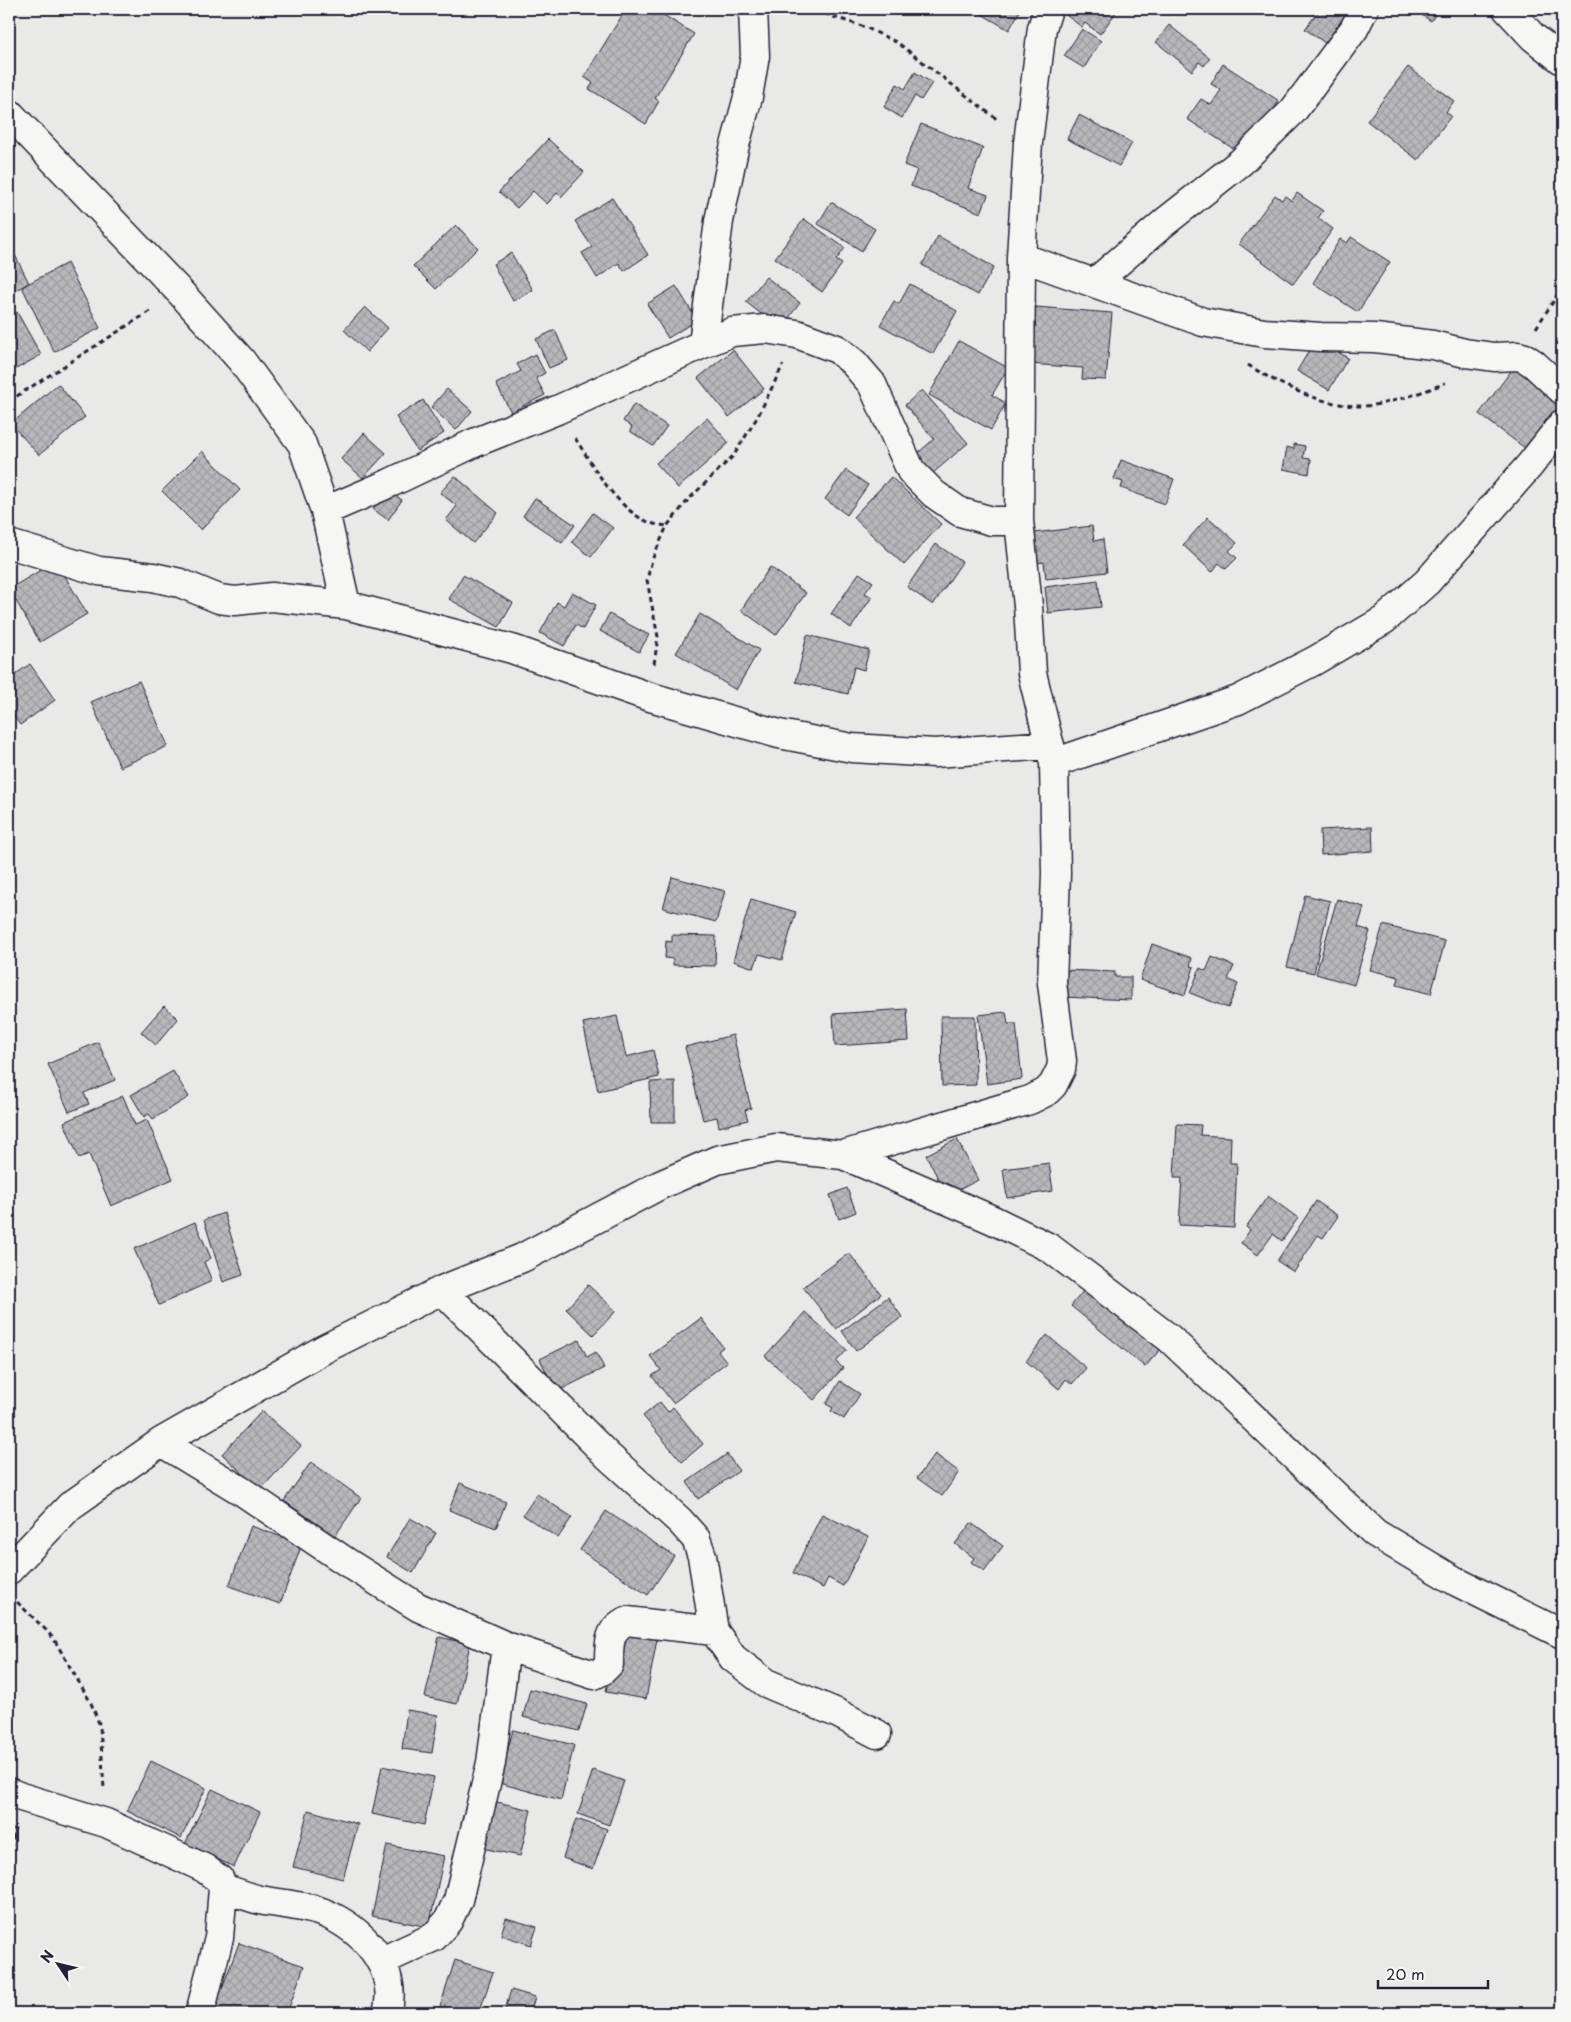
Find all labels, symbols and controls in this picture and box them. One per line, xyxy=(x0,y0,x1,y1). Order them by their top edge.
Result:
north arrow xyxy=(32,1940,82,1990)
text: N xyxy=(35,1946,59,1967)
scale bar xyxy=(1378,1957,1488,1989)
text: 20 m xyxy=(1386,1962,1425,1985)

